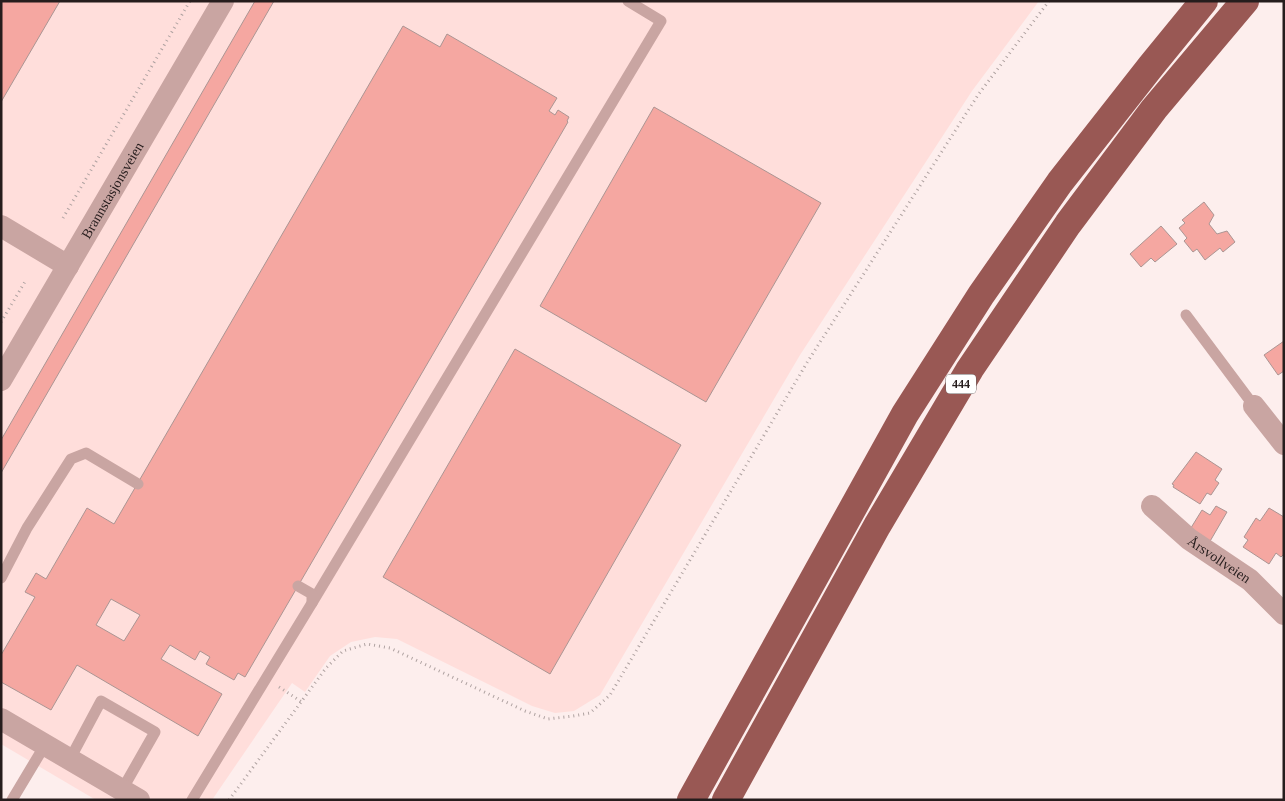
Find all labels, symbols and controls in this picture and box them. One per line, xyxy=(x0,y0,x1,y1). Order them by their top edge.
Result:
street label: Brannstasjonsveien xyxy=(79,140,147,241)
road number: 444 xyxy=(946,374,976,394)
street label: Årsvollveien xyxy=(1185,533,1253,586)

